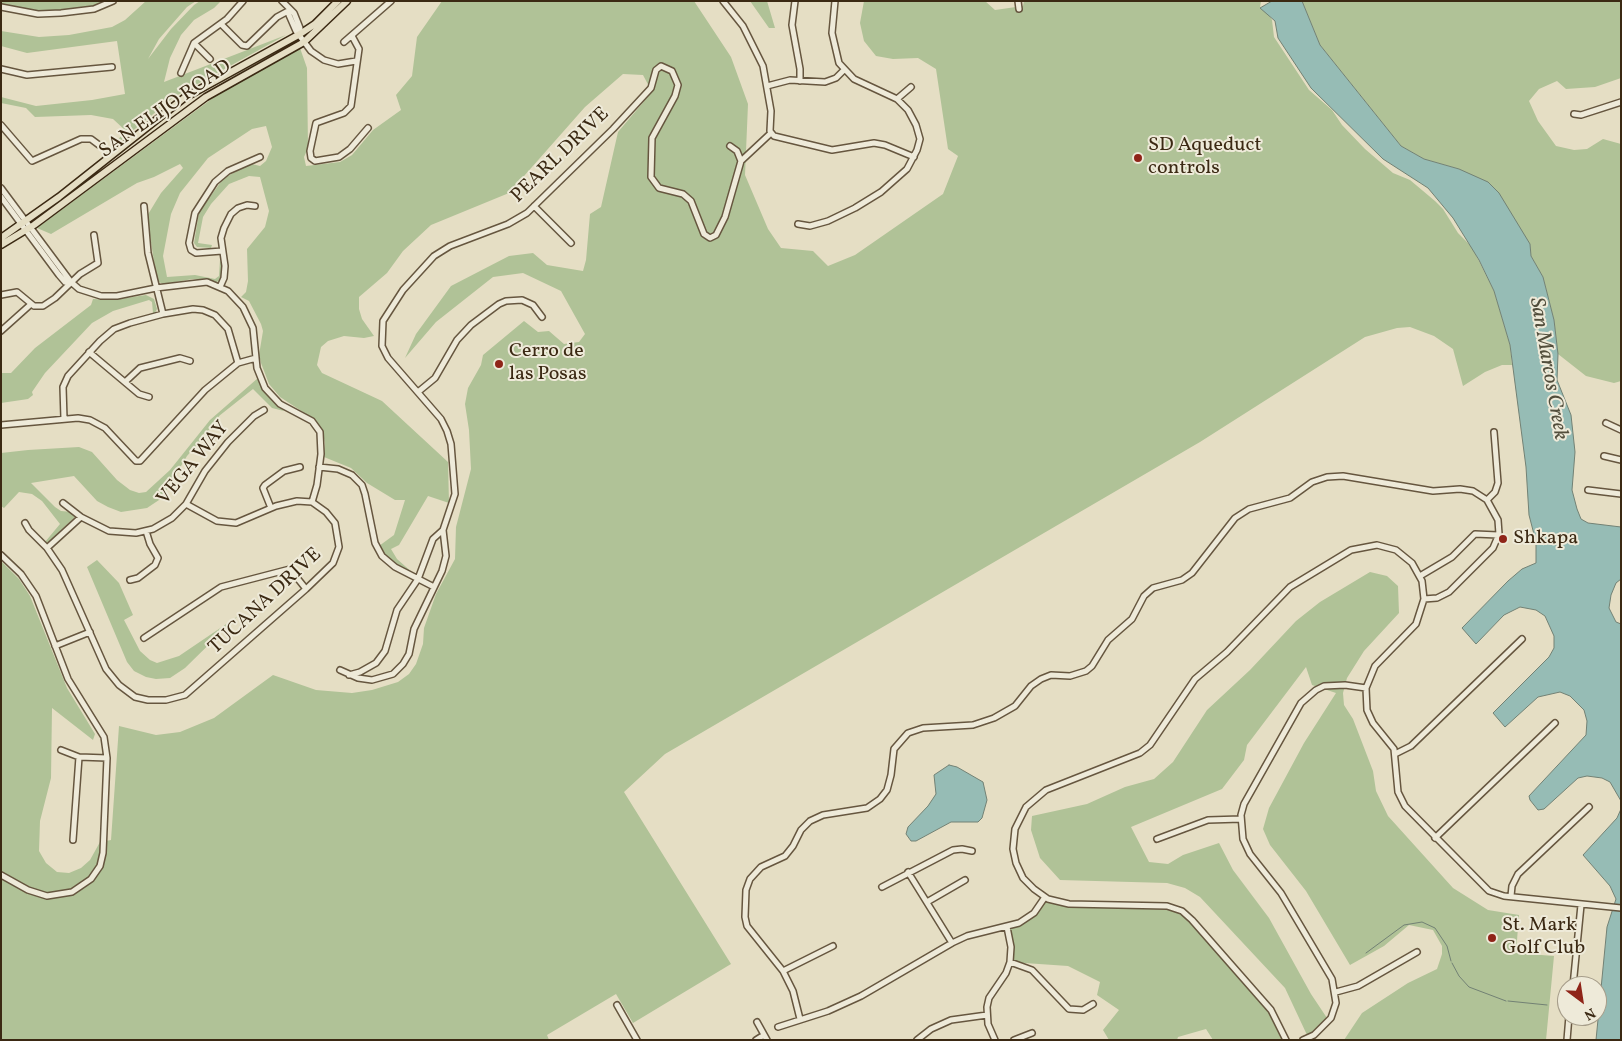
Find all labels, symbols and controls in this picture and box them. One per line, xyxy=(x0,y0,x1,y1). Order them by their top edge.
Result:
street label: SAN ELIJO ROAD xyxy=(95,55,237,165)
street label: PEARL DRIVE xyxy=(507,103,615,209)
place label: SD Aqueduct controls xyxy=(1148,134,1262,181)
marker: SD Aqueduct controls xyxy=(1132,152,1144,164)
water label: San Marcos Creek xyxy=(1522,296,1572,442)
place label: Cerro de las Posas xyxy=(509,340,586,387)
marker: Cerro de las Posas xyxy=(493,358,505,370)
street label: VEGA WAY xyxy=(153,417,235,511)
place label: Shkapa xyxy=(1513,527,1578,551)
marker: Shkapa xyxy=(1497,533,1509,545)
street label: TUCANA DRIVE xyxy=(205,544,327,660)
place label: St. Mark Golf Club xyxy=(1502,914,1585,961)
marker: St. Mark Golf Club xyxy=(1486,932,1498,944)
north arrow xyxy=(1557,976,1607,1026)
text: N xyxy=(1580,1003,1599,1024)

